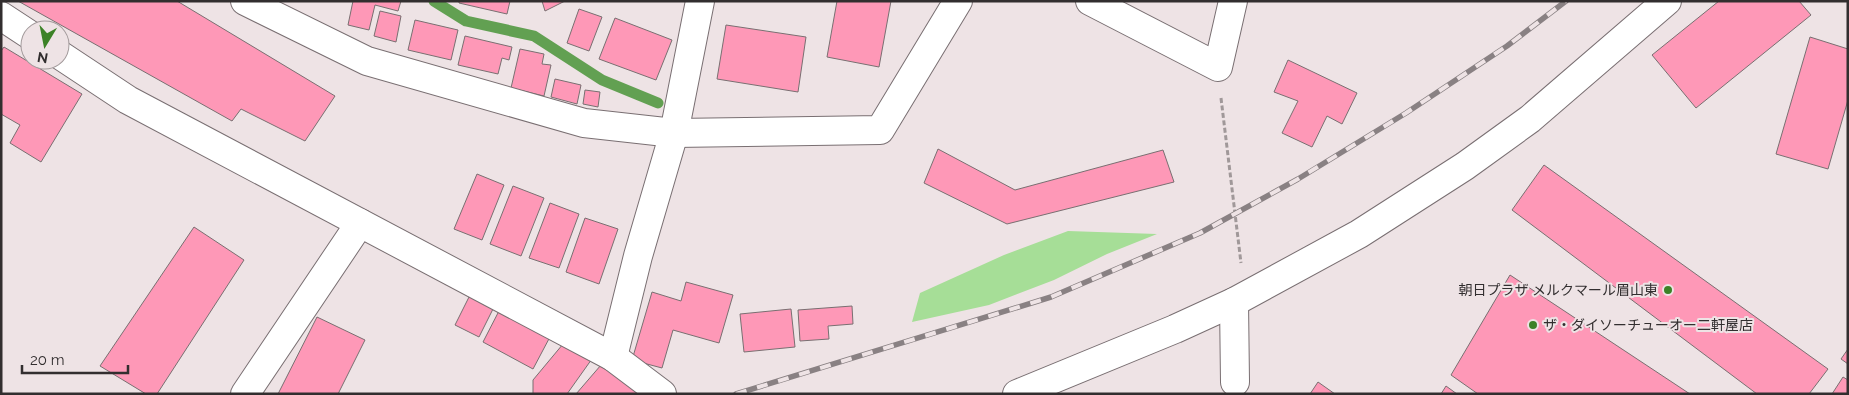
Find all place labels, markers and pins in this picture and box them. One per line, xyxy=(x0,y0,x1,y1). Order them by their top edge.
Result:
place label: 朝日プラザ メルクマール眉山東 xyxy=(1458,282,1658,298)
marker: 朝日プラザ メルクマール眉山東 xyxy=(1662,284,1674,296)
place label: ザ・ダイソーチューオー二軒屋店 xyxy=(1543,317,1753,333)
marker: ザ・ダイソーチューオー二軒屋店 xyxy=(1527,319,1539,331)

